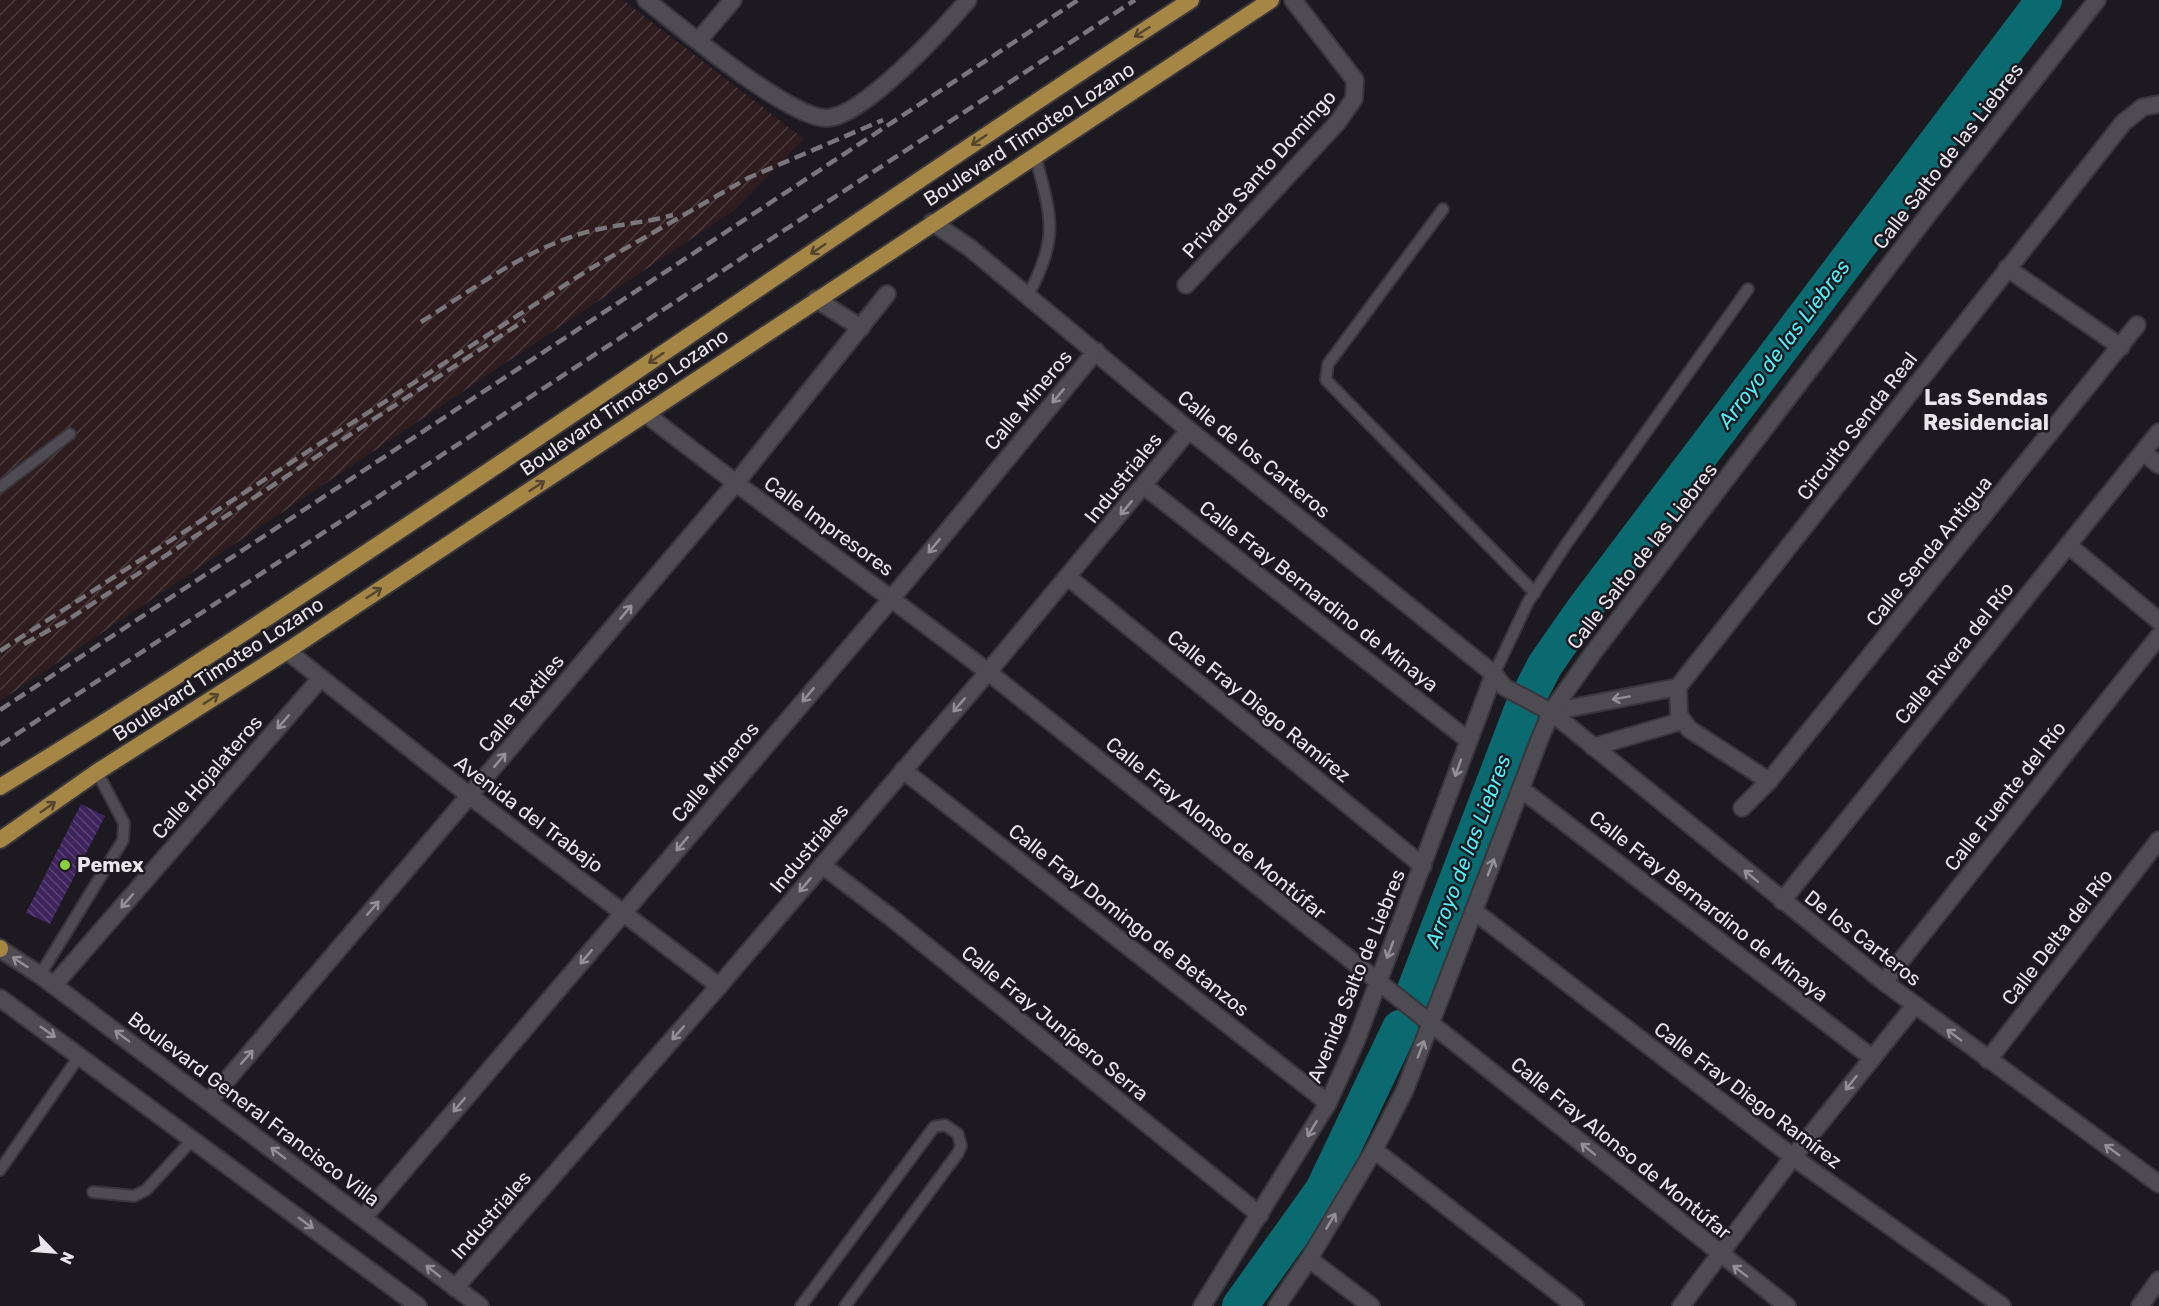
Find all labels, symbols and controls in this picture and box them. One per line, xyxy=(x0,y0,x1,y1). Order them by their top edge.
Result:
one-way arrow xyxy=(1134,26,1151,38)
street label: Boulevard Timoteo Lozano xyxy=(919,57,1139,211)
street label: Calle Salto de las Liebres xyxy=(1868,58,2028,254)
street label: Privada Santo Domingo xyxy=(1177,85,1341,263)
one-way arrow xyxy=(972,134,988,146)
one-way arrow xyxy=(810,243,826,255)
water label: Arroyo de las Liebres xyxy=(1712,254,1855,434)
street label: Boulevard Timoteo Lozano xyxy=(515,323,733,481)
street label: Calle Mineros xyxy=(979,345,1077,455)
street label: Circuito Senda Real xyxy=(1792,347,1922,505)
one-way arrow xyxy=(648,352,665,364)
district label: Las Sendas Residencial xyxy=(1923,384,2049,436)
street label: Calle de los Carteros xyxy=(1173,385,1335,523)
one-way arrow xyxy=(1052,388,1065,404)
street label: Industriales xyxy=(1079,428,1167,528)
street label: Calle Salto de las Liebres xyxy=(1562,458,1722,654)
street label: Calle Impresores xyxy=(759,471,899,581)
street label: Calle Senda Antigua xyxy=(1861,471,1997,631)
one-way arrow xyxy=(528,479,545,491)
street label: Calle Fray Bernardino de Minaya xyxy=(1195,495,1443,697)
one-way arrow xyxy=(1119,500,1133,515)
one-way arrow xyxy=(927,538,941,553)
street label: Calle Rivera del Río xyxy=(1889,577,2019,729)
one-way arrow xyxy=(365,587,382,599)
street label: Boulevard Timoteo Lozano xyxy=(108,592,328,746)
one-way arrow xyxy=(620,604,633,620)
street label: Calle Fray Diego Ramírez xyxy=(1162,625,1356,787)
street label: Calle Textiles xyxy=(473,649,569,757)
one-way arrow xyxy=(801,687,815,702)
one-way arrow xyxy=(202,693,219,705)
one-way arrow xyxy=(1611,693,1631,704)
one-way arrow xyxy=(952,697,966,712)
street label: Calle Hojalateros xyxy=(147,710,267,844)
one-way arrow xyxy=(276,714,290,729)
street label: Calle Fuente del Río xyxy=(1939,716,2071,876)
street label: Calle Mineros xyxy=(666,717,764,827)
street label: Calle Fray Alonso de Montúfar xyxy=(1101,732,1331,925)
street label: Avenida del Trabajo xyxy=(450,750,608,878)
water label: Arroyo de las Liebres xyxy=(1419,751,1516,952)
one-way arrow xyxy=(493,753,507,768)
one-way arrow xyxy=(1451,758,1462,776)
street label: Industriales xyxy=(765,798,853,898)
one-way arrow xyxy=(39,801,56,813)
street label: Calle Fray Bernardino de Minaya xyxy=(1585,805,1833,1007)
street label: Calle Fray Domingo de Betanzos xyxy=(1004,819,1254,1021)
one-way arrow xyxy=(675,836,689,851)
place label: Pemex xyxy=(77,853,144,877)
marker: Pemex xyxy=(58,858,72,872)
one-way arrow xyxy=(1487,858,1498,877)
street label: Calle Delta del Río xyxy=(1996,864,2118,1010)
street label: Avenida Salto de Liebres xyxy=(1302,866,1410,1086)
one-way arrow xyxy=(1743,869,1759,882)
one-way arrow xyxy=(798,877,812,892)
street label: De los Carteros xyxy=(1800,885,1926,991)
one-way arrow xyxy=(120,893,134,908)
one-way arrow xyxy=(367,900,380,916)
street label: Calle Fray Junípero Serra xyxy=(957,940,1153,1106)
one-way arrow xyxy=(1384,941,1395,959)
one-way arrow xyxy=(579,949,592,965)
one-way arrow xyxy=(13,956,29,968)
street label: Boulevard General Francisco Villa xyxy=(124,1007,384,1211)
street label: Calle Fray Diego Ramírez xyxy=(1649,1017,1847,1173)
one-way arrow xyxy=(671,1025,685,1040)
one-way arrow xyxy=(39,1026,55,1038)
one-way arrow xyxy=(1947,1029,1963,1041)
one-way arrow xyxy=(114,1030,130,1043)
one-way arrow xyxy=(1416,1040,1427,1058)
one-way arrow xyxy=(240,1050,254,1065)
street label: Calle Fray Alonso de Montúfar xyxy=(1506,1052,1736,1245)
one-way arrow xyxy=(1844,1075,1857,1091)
one-way arrow xyxy=(453,1097,466,1113)
one-way arrow xyxy=(1306,1120,1318,1137)
one-way arrow xyxy=(1580,1142,1596,1155)
one-way arrow xyxy=(2104,1144,2120,1156)
one-way arrow xyxy=(271,1147,287,1159)
street label: Industriales xyxy=(446,1166,536,1264)
one-way arrow xyxy=(1326,1213,1338,1230)
one-way arrow xyxy=(298,1216,314,1229)
north arrow xyxy=(24,1222,84,1282)
text: N xyxy=(56,1249,78,1267)
one-way arrow xyxy=(1733,1264,1749,1277)
one-way arrow xyxy=(426,1265,442,1277)

